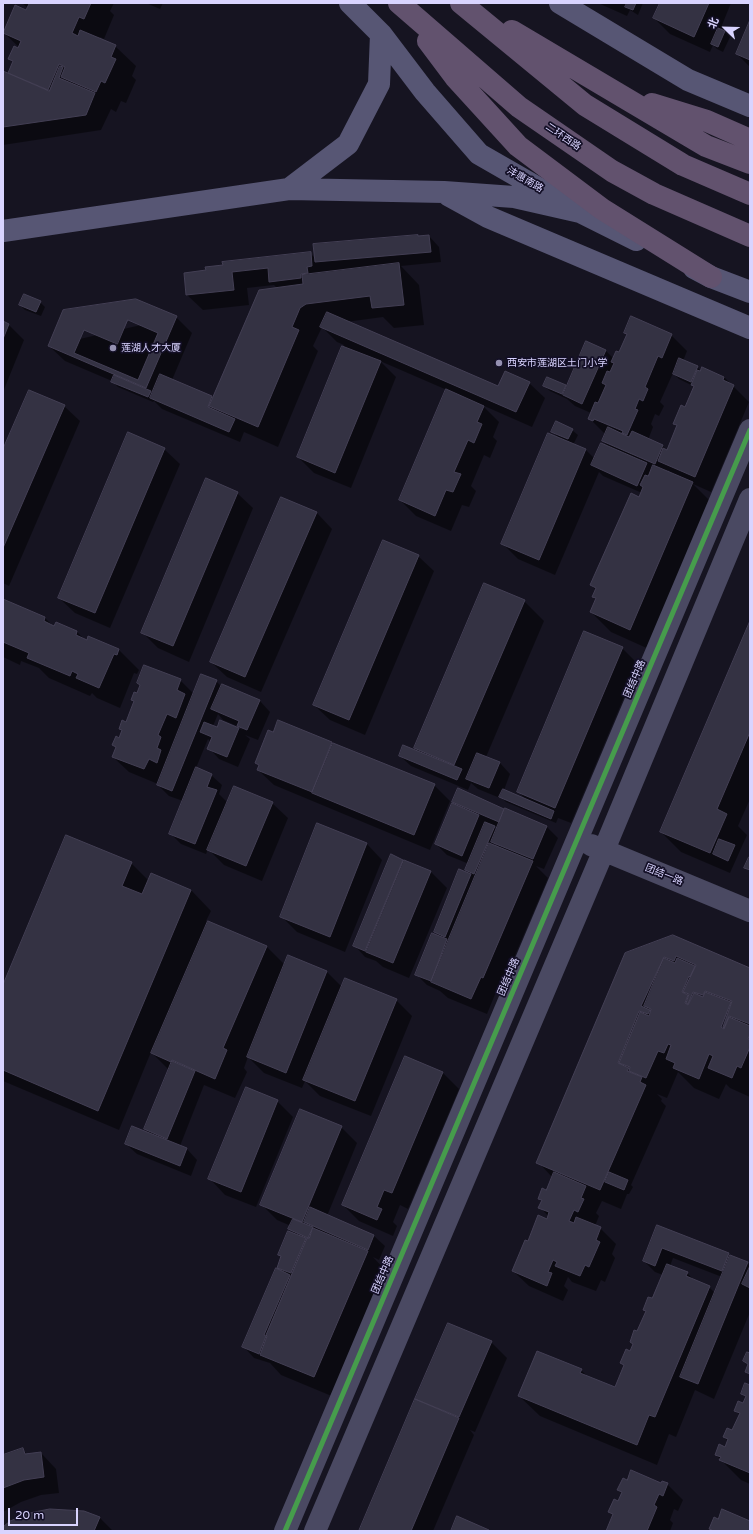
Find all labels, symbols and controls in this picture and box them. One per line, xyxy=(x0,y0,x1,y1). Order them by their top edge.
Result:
north arrow xyxy=(705,8,745,48)
text: 北 xyxy=(705,16,722,31)
street label: 二环西路 xyxy=(543,121,583,153)
street label: 沣惠南路 xyxy=(505,165,545,195)
place label: 莲湖人才大厦 xyxy=(121,342,181,354)
marker: 莲湖人才大厦 xyxy=(108,343,118,353)
place label: 西安市莲湖区土门小学 xyxy=(507,357,607,369)
marker: 西安市莲湖区土门小学 xyxy=(494,358,504,368)
street label: 团结中路 xyxy=(622,658,648,700)
street label: 团结一路 xyxy=(643,862,685,888)
street label: 团结中路 xyxy=(496,956,522,998)
street label: 团结中路 xyxy=(370,1254,396,1296)
scale bar xyxy=(10,1500,80,1526)
text: 20 m xyxy=(15,1508,44,1522)

